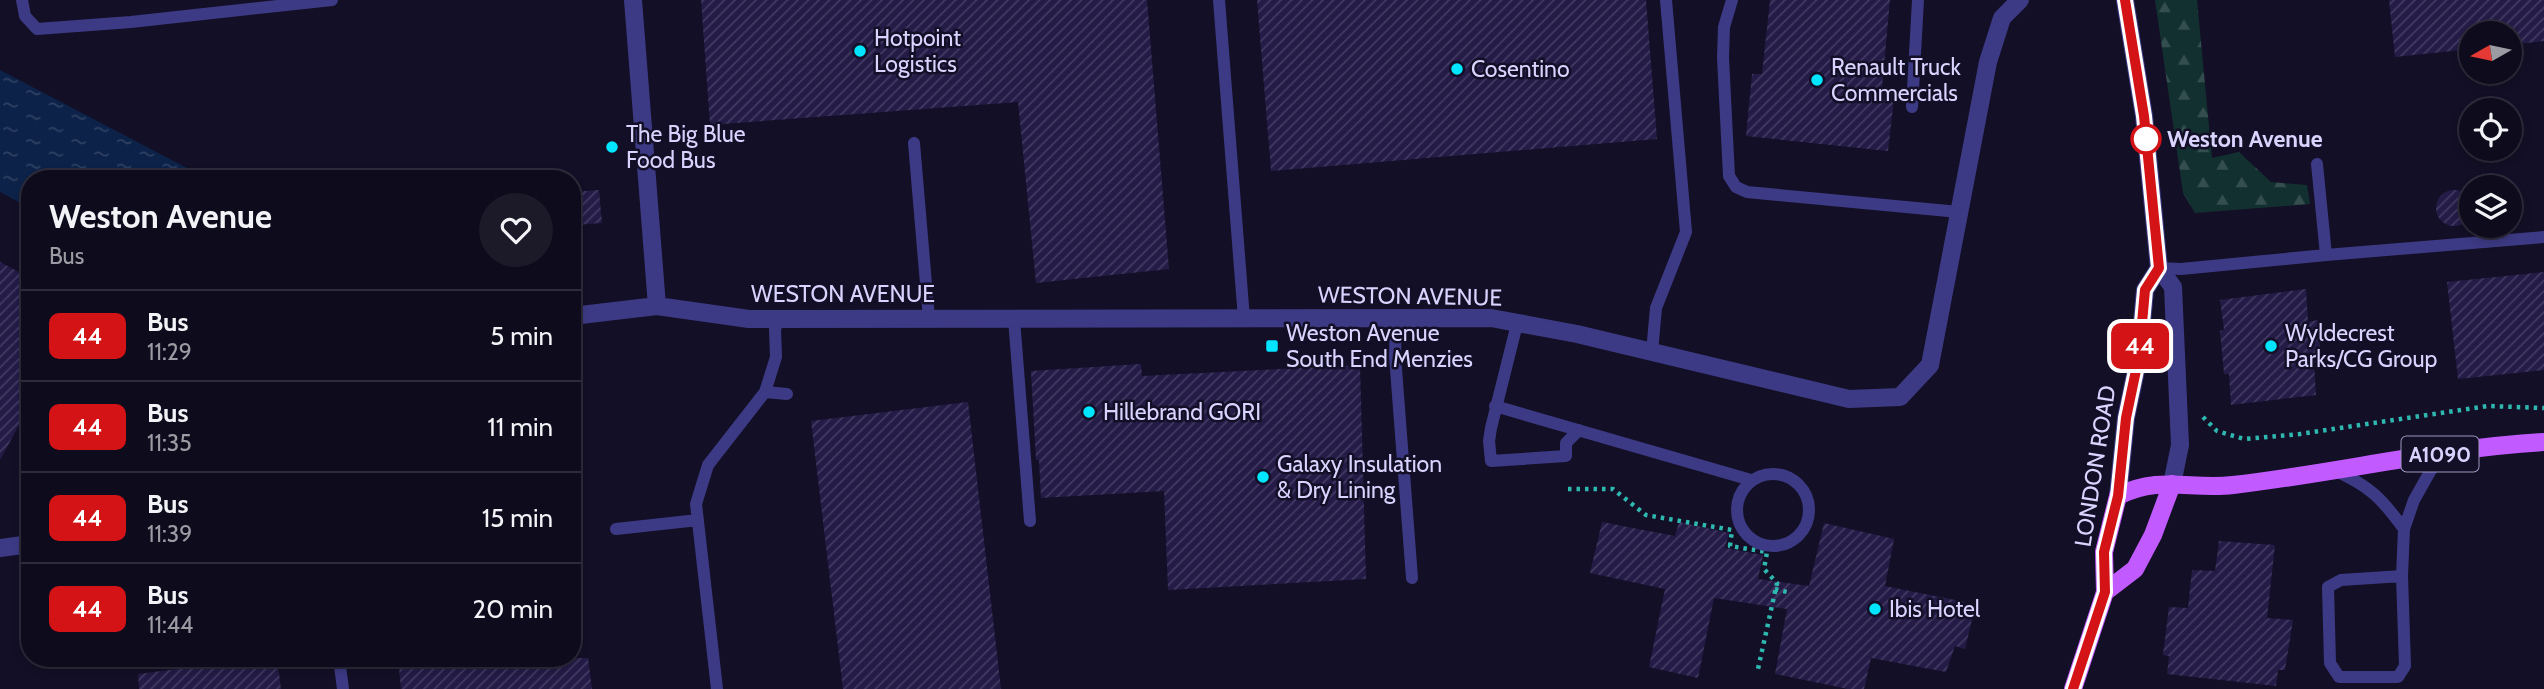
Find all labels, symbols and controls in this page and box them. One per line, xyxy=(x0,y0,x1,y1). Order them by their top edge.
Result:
north arrow xyxy=(2459,21,2522,84)
map controls xyxy=(2459,21,2522,238)
place label: Hotpoint Logistics xyxy=(874,24,961,78)
marker: Hotpoint Logistics xyxy=(852,43,868,59)
place label: Renault Truck Commercials xyxy=(1831,53,1961,107)
place label: Cosentino xyxy=(1471,55,1570,83)
marker: Cosentino xyxy=(1449,61,1465,77)
marker: Renault Truck Commercials xyxy=(1809,72,1825,88)
button: locate xyxy=(2459,98,2522,161)
place label: The Big Blue Food Bus xyxy=(626,120,746,174)
marker: Weston Avenue xyxy=(2131,124,2161,154)
place label: Weston Avenue xyxy=(2167,125,2323,153)
marker: The Big Blue Food Bus xyxy=(604,139,620,155)
button: layers xyxy=(2459,175,2522,238)
button: heart xyxy=(479,193,553,267)
text: Weston Avenue xyxy=(49,196,272,236)
text: Bus xyxy=(49,242,84,270)
street label: WESTON AVENUE xyxy=(751,280,935,308)
street label: WESTON AVENUE xyxy=(1318,280,1502,312)
text: Bus xyxy=(147,306,188,338)
place label: Weston Avenue South End Menzies xyxy=(1286,319,1473,373)
place label: Wyldecrest Parks/CG Group xyxy=(2285,319,2438,373)
text: 5 min xyxy=(490,320,553,352)
text: 44 xyxy=(73,321,102,350)
line badge: 44 xyxy=(2108,323,2172,369)
text: 44 xyxy=(2125,331,2155,360)
text: 11:29 xyxy=(147,338,192,366)
marker: Weston Avenue South End Menzies xyxy=(1264,338,1280,354)
marker: Wyldecrest Parks/CG Group xyxy=(2263,338,2279,354)
street label: LONDON ROAD xyxy=(2068,383,2122,549)
text: Bus xyxy=(147,397,188,429)
place label: Hillebrand GORI xyxy=(1103,398,1261,426)
marker: Hillebrand GORI xyxy=(1081,404,1097,420)
text: 11 min xyxy=(487,411,553,443)
text: 44 xyxy=(73,412,102,441)
text: 11:35 xyxy=(147,429,192,457)
road number: A1090 xyxy=(2402,436,2478,472)
place label: Galaxy Insulation & Dry Lining xyxy=(1277,450,1442,504)
marker: Galaxy Insulation & Dry Lining xyxy=(1255,469,1271,485)
text: Bus xyxy=(147,488,188,520)
text: 15 min xyxy=(482,502,553,534)
text: 44 xyxy=(73,503,102,532)
text: 11:39 xyxy=(147,520,192,548)
text: Bus xyxy=(147,579,188,611)
text: 20 min xyxy=(473,593,553,625)
text: 44 xyxy=(73,594,102,623)
place label: Ibis Hotel xyxy=(1889,595,1981,623)
marker: Ibis Hotel xyxy=(1867,601,1883,617)
text: 11:44 xyxy=(147,611,193,639)

